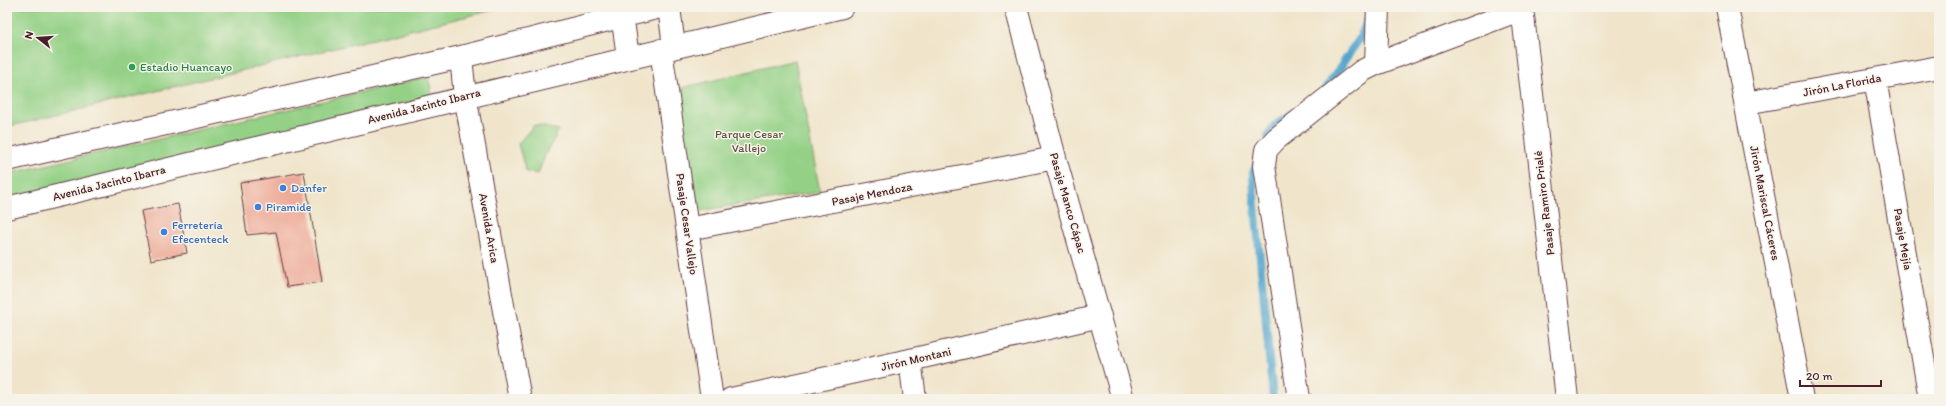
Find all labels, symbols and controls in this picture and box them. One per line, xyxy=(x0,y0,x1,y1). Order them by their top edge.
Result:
north arrow xyxy=(18,18,58,58)
text: N xyxy=(22,30,36,41)
place label: Estadio Huancayo xyxy=(140,60,232,74)
marker: Estadio Huancayo xyxy=(127,62,137,72)
street label: Jirón La Florida xyxy=(1802,71,1882,99)
street label: Avenida Jacinto Ibarra xyxy=(366,85,482,127)
park label: Parque Cesar Vallejo xyxy=(715,127,783,155)
street label: Jirón Mariscal Cáceres xyxy=(1747,144,1783,262)
street label: Pasaje Ramiro Prialé xyxy=(1531,150,1557,256)
street label: Pasaje Manco Cápac xyxy=(1047,151,1089,255)
street label: Avenida Jacinto Ibarra xyxy=(51,162,167,204)
street label: Pasaje Cesar Vallejo xyxy=(673,172,701,276)
street label: Pasaje Mendoza xyxy=(831,179,914,209)
place label: Danfer xyxy=(291,181,327,195)
marker: Danfer xyxy=(278,183,288,193)
street label: Avenida Arica xyxy=(476,192,502,264)
place label: Piramide xyxy=(266,200,312,214)
marker: Piramide xyxy=(253,202,263,212)
street label: Pasaje Mejía xyxy=(1891,207,1915,271)
place label: Ferretería Efecenteck xyxy=(172,218,229,246)
marker: Ferretería Efecenteck xyxy=(159,227,169,237)
street label: Jirón Montani xyxy=(879,344,953,374)
scale bar xyxy=(1800,362,1881,388)
text: 20 m xyxy=(1806,369,1833,383)

